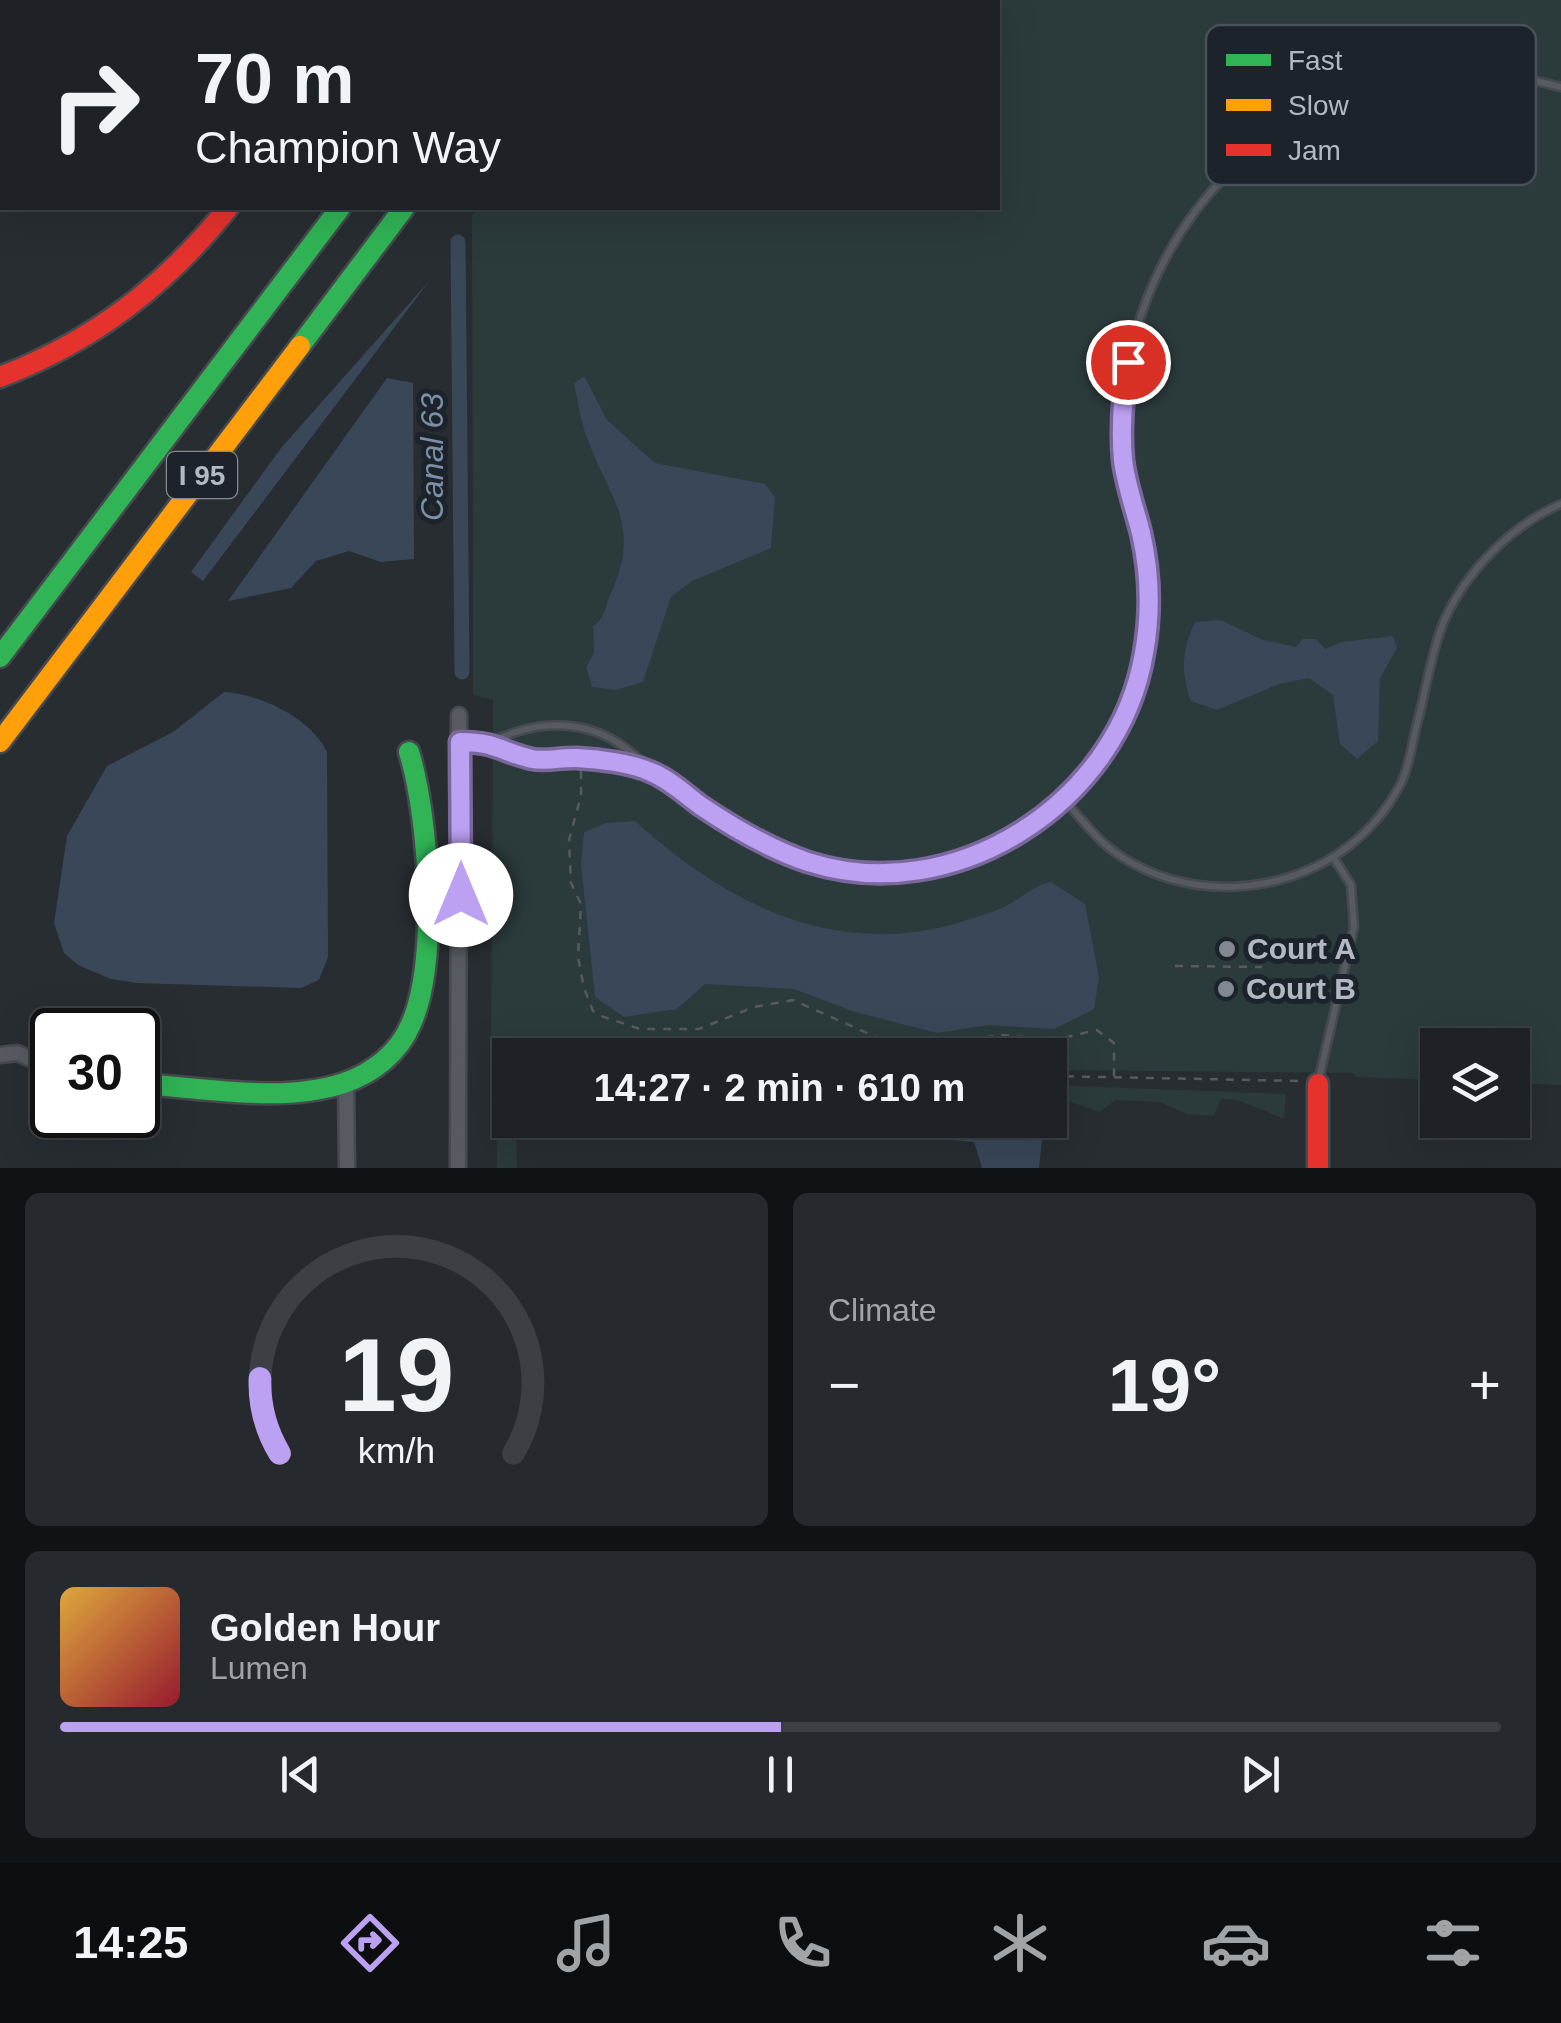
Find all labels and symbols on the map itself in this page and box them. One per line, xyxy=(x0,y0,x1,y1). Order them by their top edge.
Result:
legend xyxy=(1206,25,1536,185)
text: Fast xyxy=(1288,45,1343,76)
text: Slow xyxy=(1288,90,1349,121)
text: Jam xyxy=(1288,135,1341,166)
pin xyxy=(1086,320,1171,405)
water label: Canal 63 xyxy=(414,393,450,521)
road number: I 95 xyxy=(167,452,237,498)
position arrow xyxy=(409,843,513,947)
place label: Court A xyxy=(1247,932,1356,965)
marker: Court A xyxy=(1216,938,1238,960)
place label: Court B xyxy=(1246,972,1356,1005)
marker: Court B xyxy=(1215,978,1237,1000)
speed limit sign: 30 xyxy=(30,1008,160,1138)

